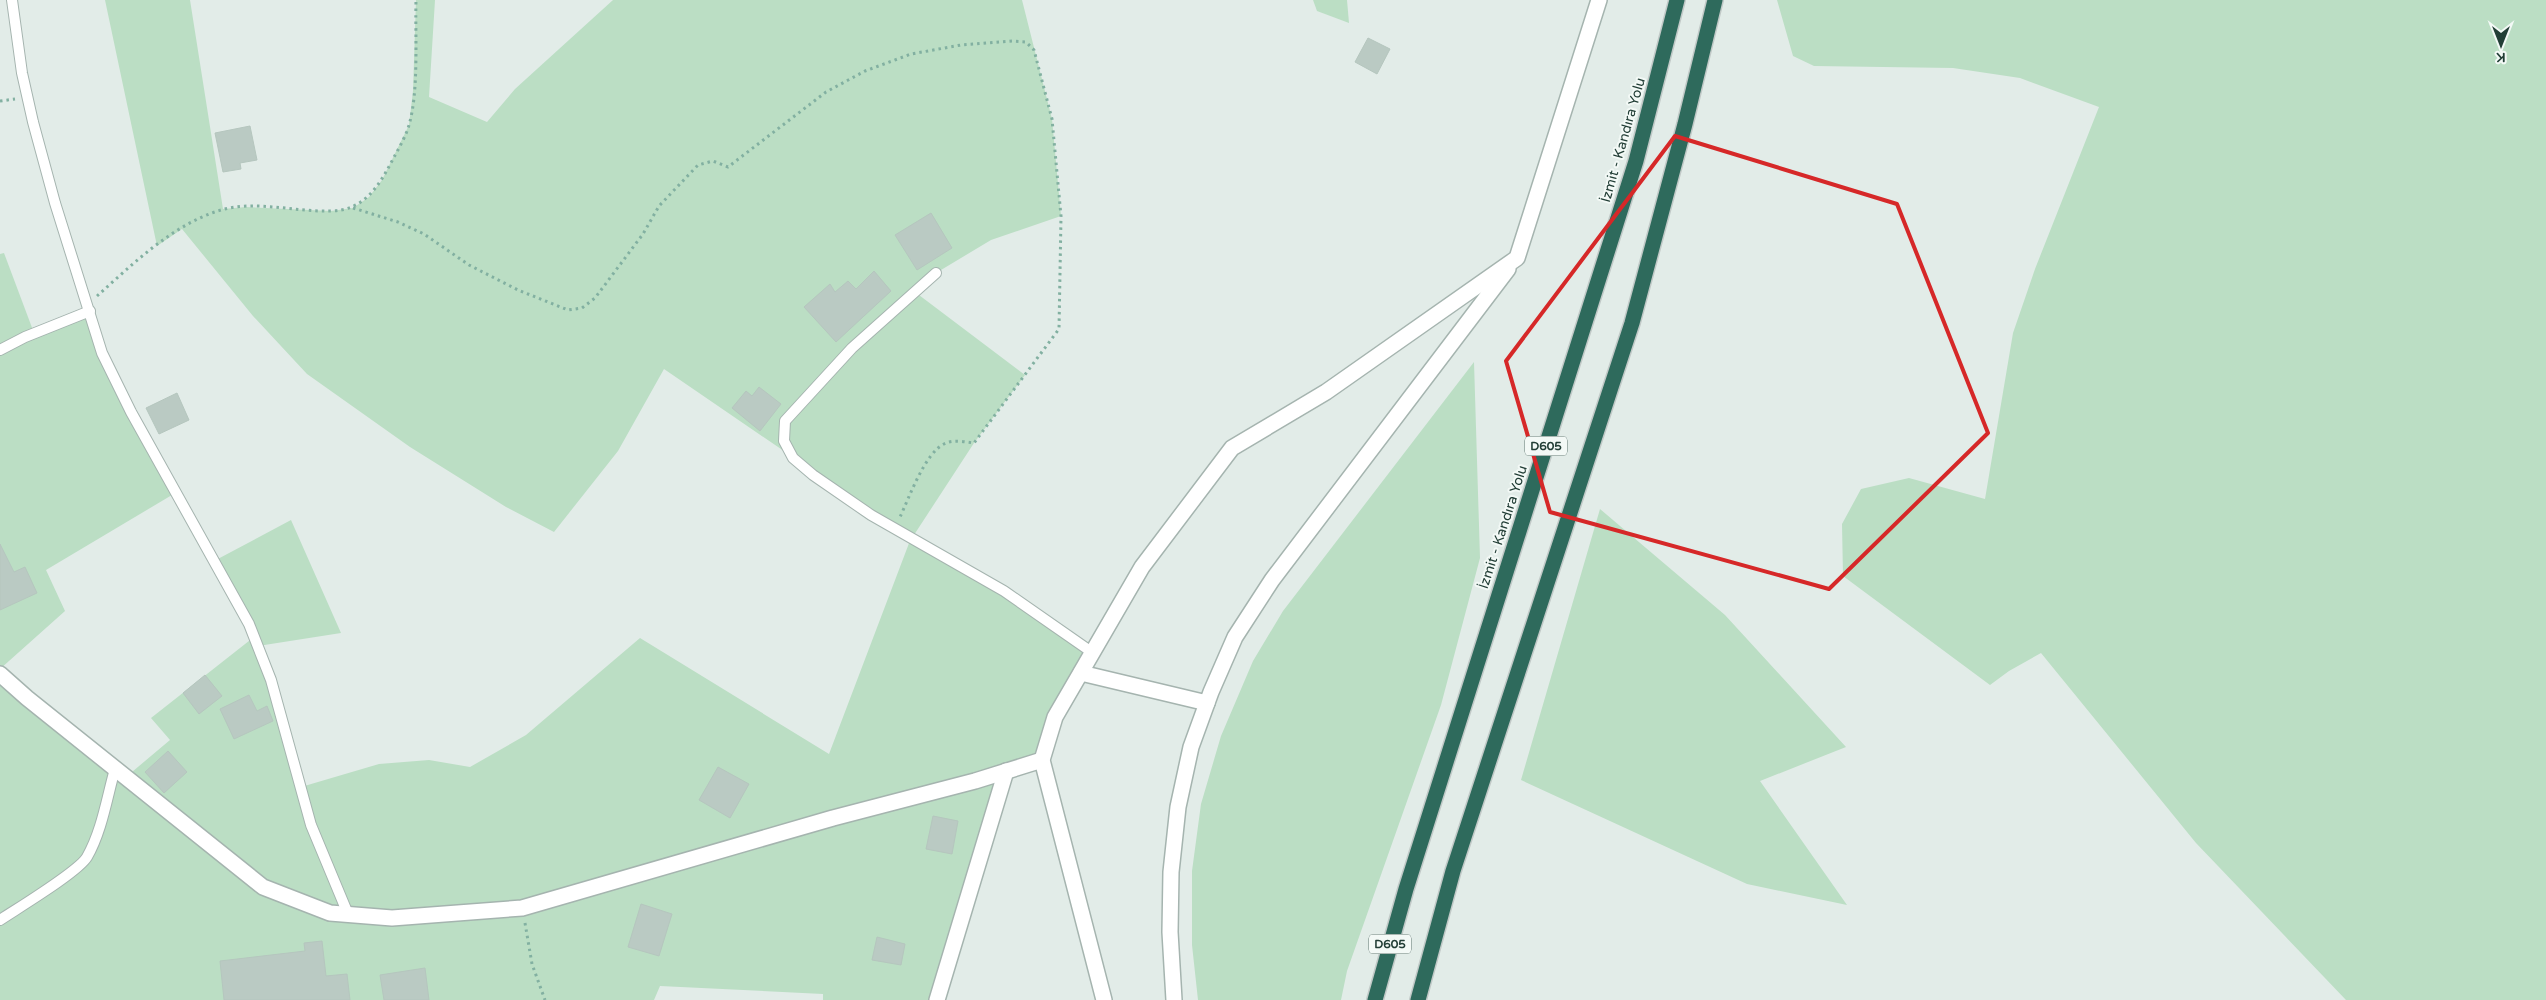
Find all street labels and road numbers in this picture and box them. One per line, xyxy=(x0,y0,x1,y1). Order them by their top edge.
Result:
street label: İzmit - Kandıra Yolu xyxy=(1597,76,1649,204)
road number: D605 xyxy=(1525,436,1567,456)
street label: İzmit - Kandıra Yolu xyxy=(1475,463,1531,591)
road number: D605 xyxy=(1369,934,1411,954)

